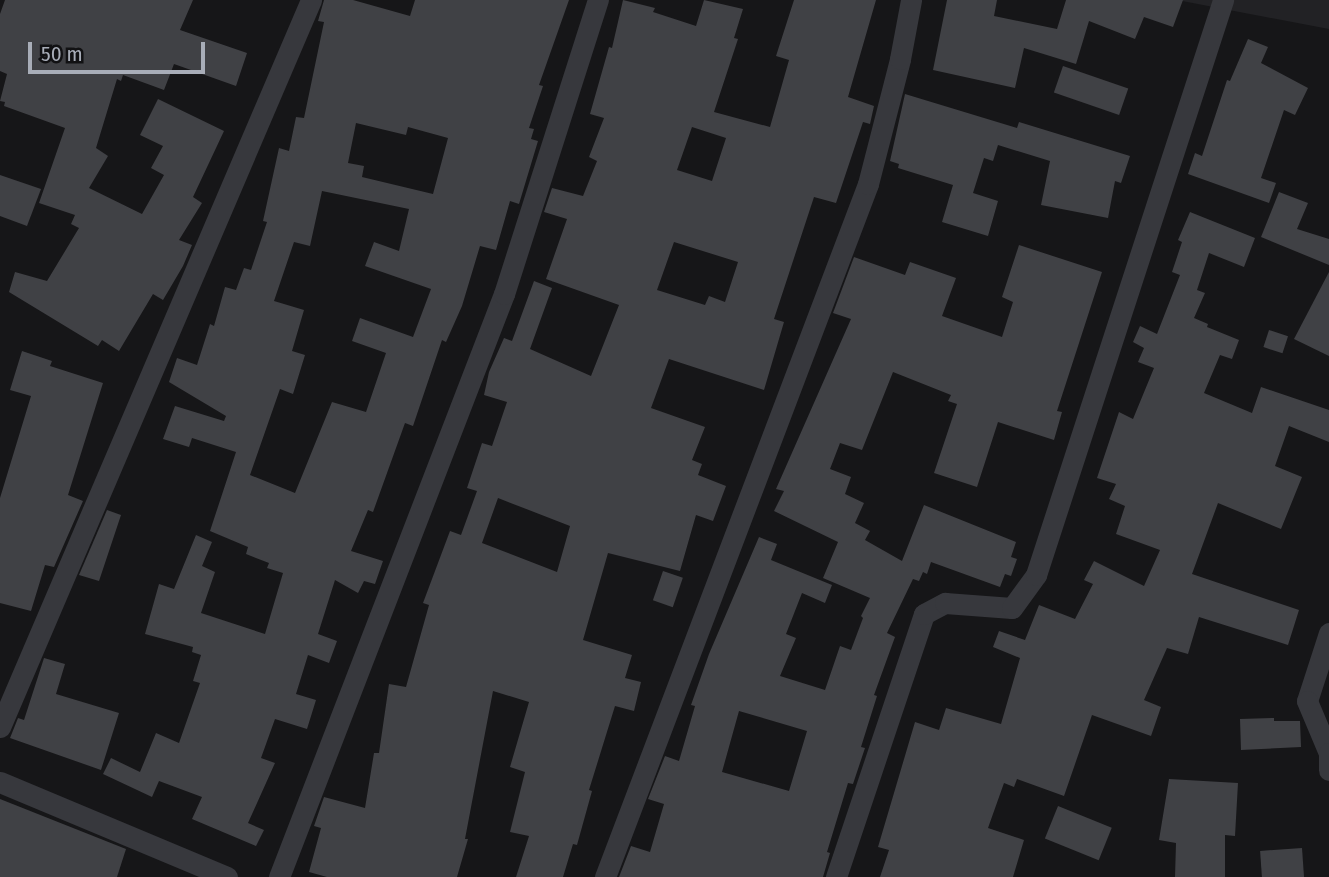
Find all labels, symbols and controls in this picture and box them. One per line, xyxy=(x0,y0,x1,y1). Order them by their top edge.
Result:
scale bar xyxy=(32,28,208,72)
text: 50 m xyxy=(41,41,83,67)

